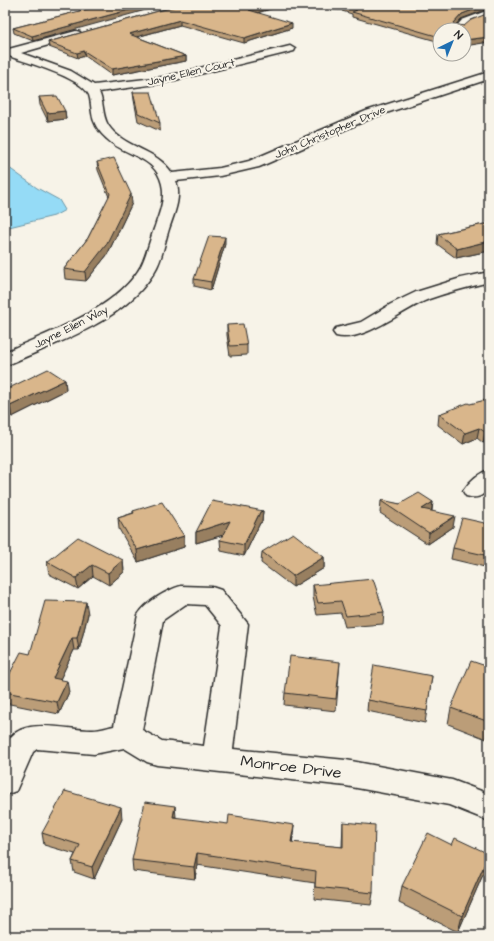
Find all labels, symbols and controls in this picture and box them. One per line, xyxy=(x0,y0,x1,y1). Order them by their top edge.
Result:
north arrow xyxy=(432,22,472,62)
text: N xyxy=(451,27,466,43)
street label: Jayne Ellen Court xyxy=(146,55,237,90)
street label: John Christopher Drive xyxy=(272,102,388,162)
street label: Jayne Ellen Way xyxy=(31,302,111,353)
street label: Monroe Drive xyxy=(239,750,343,784)

